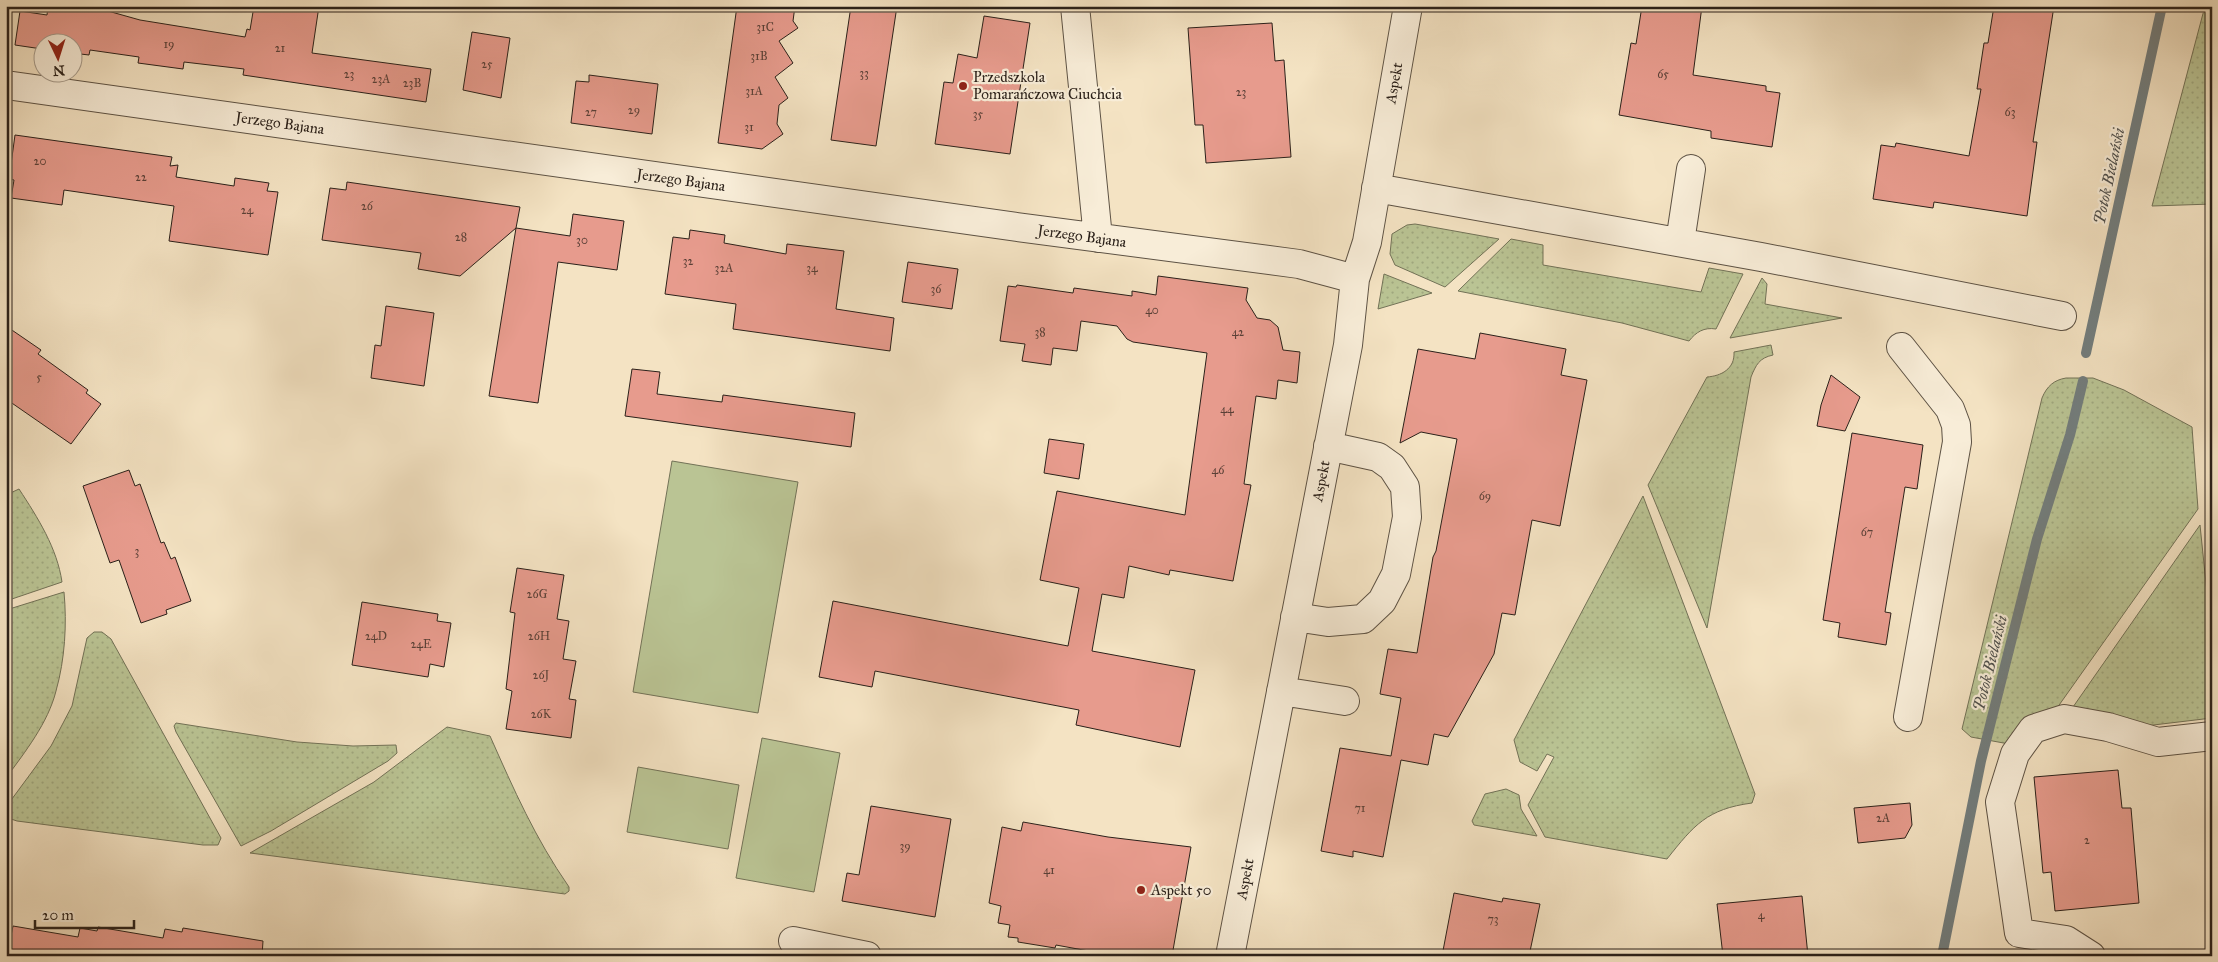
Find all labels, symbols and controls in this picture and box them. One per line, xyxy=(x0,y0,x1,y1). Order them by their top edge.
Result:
house number: 31C xyxy=(756,20,774,34)
north arrow xyxy=(32,32,82,82)
house number: 19 xyxy=(163,37,175,51)
house number: 21 xyxy=(275,41,286,55)
house number: 31B xyxy=(750,49,768,63)
house number: 25 xyxy=(481,57,493,71)
street label: Aspekt xyxy=(1381,60,1407,106)
text: N xyxy=(52,62,65,79)
house number: 33 xyxy=(859,66,869,80)
house number: 23 xyxy=(344,67,355,81)
house number: 65 xyxy=(1657,67,1669,81)
place label: Przedszkola Pomarańczowa Ciuchcia xyxy=(973,68,1122,103)
house number: 23A xyxy=(372,72,390,86)
house number: 23B xyxy=(403,76,421,90)
marker: Przedszkola Pomarańczowa Ciuchcia xyxy=(957,80,969,92)
house number: 31A xyxy=(745,84,763,98)
house number: 23 xyxy=(1236,85,1247,99)
house number: 29 xyxy=(628,103,640,117)
house number: 27 xyxy=(585,105,597,119)
house number: 63 xyxy=(2005,105,2016,119)
house number: 35 xyxy=(973,107,984,121)
street label: Jerzego Bajana xyxy=(232,108,326,139)
house number: 31 xyxy=(744,120,754,134)
water label: Potok Bielański xyxy=(2090,126,2129,226)
house number: 20 xyxy=(34,154,46,168)
street label: Jerzego Bajana xyxy=(633,165,727,196)
house number: 22 xyxy=(135,170,147,184)
house number: 26 xyxy=(361,199,374,213)
house number: 24 xyxy=(241,203,254,217)
street label: Jerzego Bajana xyxy=(1034,221,1128,252)
house number: 28 xyxy=(455,230,467,244)
house number: 30 xyxy=(576,233,588,247)
house number: 32 xyxy=(683,254,693,268)
house number: 32A xyxy=(715,261,733,275)
house number: 34 xyxy=(806,261,818,275)
house number: 36 xyxy=(931,282,942,296)
house number: 40 xyxy=(1145,303,1159,317)
house number: 38 xyxy=(1034,325,1046,339)
house number: 42 xyxy=(1232,325,1244,339)
house number: 5 xyxy=(36,370,42,384)
house number: 44 xyxy=(1220,402,1234,416)
street label: Aspekt xyxy=(1308,458,1334,504)
house number: 46 xyxy=(1212,463,1225,477)
house number: 69 xyxy=(1479,489,1491,503)
house number: 67 xyxy=(1861,525,1873,539)
house number: 3 xyxy=(135,544,140,558)
house number: 26G xyxy=(527,587,548,601)
water label: Potok Bielański xyxy=(1969,613,2011,713)
house number: 24D xyxy=(365,629,387,643)
house number: 26H xyxy=(528,629,550,643)
house number: 24E xyxy=(410,637,432,651)
house number: 26J xyxy=(533,668,550,683)
house number: 26K xyxy=(531,707,552,721)
house number: 71 xyxy=(1354,801,1366,815)
house number: 2A xyxy=(1876,811,1890,825)
house number: 2 xyxy=(2084,833,2090,847)
house number: 39 xyxy=(899,839,911,853)
street label: Aspekt xyxy=(1232,856,1258,902)
house number: 41 xyxy=(1043,863,1055,877)
place label: Aspekt 50 xyxy=(1150,881,1211,899)
marker: Aspekt 50 xyxy=(1135,884,1147,896)
scale bar xyxy=(35,897,134,929)
text: 20 m xyxy=(42,906,74,924)
house number: 4 xyxy=(1758,908,1765,922)
house number: 73 xyxy=(1487,912,1499,926)

